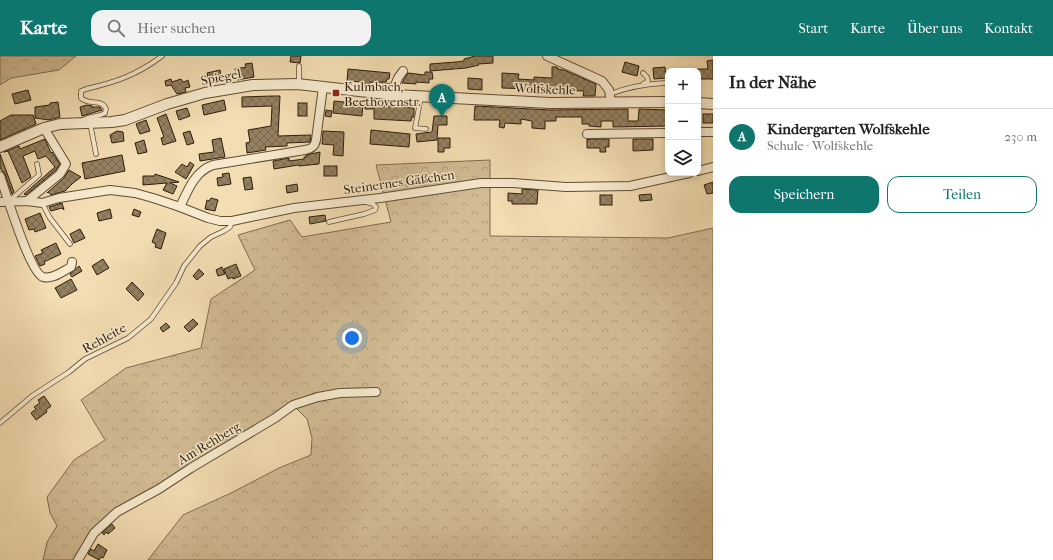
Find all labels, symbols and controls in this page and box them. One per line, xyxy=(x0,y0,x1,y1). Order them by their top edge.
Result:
search box xyxy=(91,10,371,46)
text: Karte xyxy=(20,17,67,39)
icon: search xyxy=(105,17,127,39)
text: Hier suchen xyxy=(137,19,215,37)
text: Start xyxy=(799,20,828,37)
text: Karte xyxy=(850,20,885,37)
text: Über uns xyxy=(907,20,962,37)
text: Kontakt xyxy=(984,20,1033,37)
street label: Spiegel xyxy=(200,66,243,88)
map controls xyxy=(665,68,701,176)
button: + xyxy=(665,68,701,104)
text: In der Nähe xyxy=(729,72,816,92)
place label: Kulmbach, Beethovenstr. xyxy=(344,79,421,109)
street label: Wolfskehle xyxy=(513,80,576,98)
pin: A xyxy=(429,84,455,117)
marker: Kulmbach, Beethovenstr. xyxy=(331,88,341,98)
button: − xyxy=(665,104,701,140)
text: Kindergarten Wolfskehle xyxy=(767,120,930,138)
text: A xyxy=(738,129,746,144)
text: 230 m xyxy=(1004,129,1037,144)
text: Schule · Wolfskehle xyxy=(767,138,873,153)
button: layers xyxy=(665,140,701,176)
street label: Steinernes Gäßchen xyxy=(343,167,456,197)
button: Speichern xyxy=(729,176,879,213)
button: Teilen xyxy=(887,176,1037,213)
street label: Rehleite xyxy=(80,320,129,356)
your location xyxy=(342,328,362,348)
street label: Am Rehberg xyxy=(174,418,244,468)

